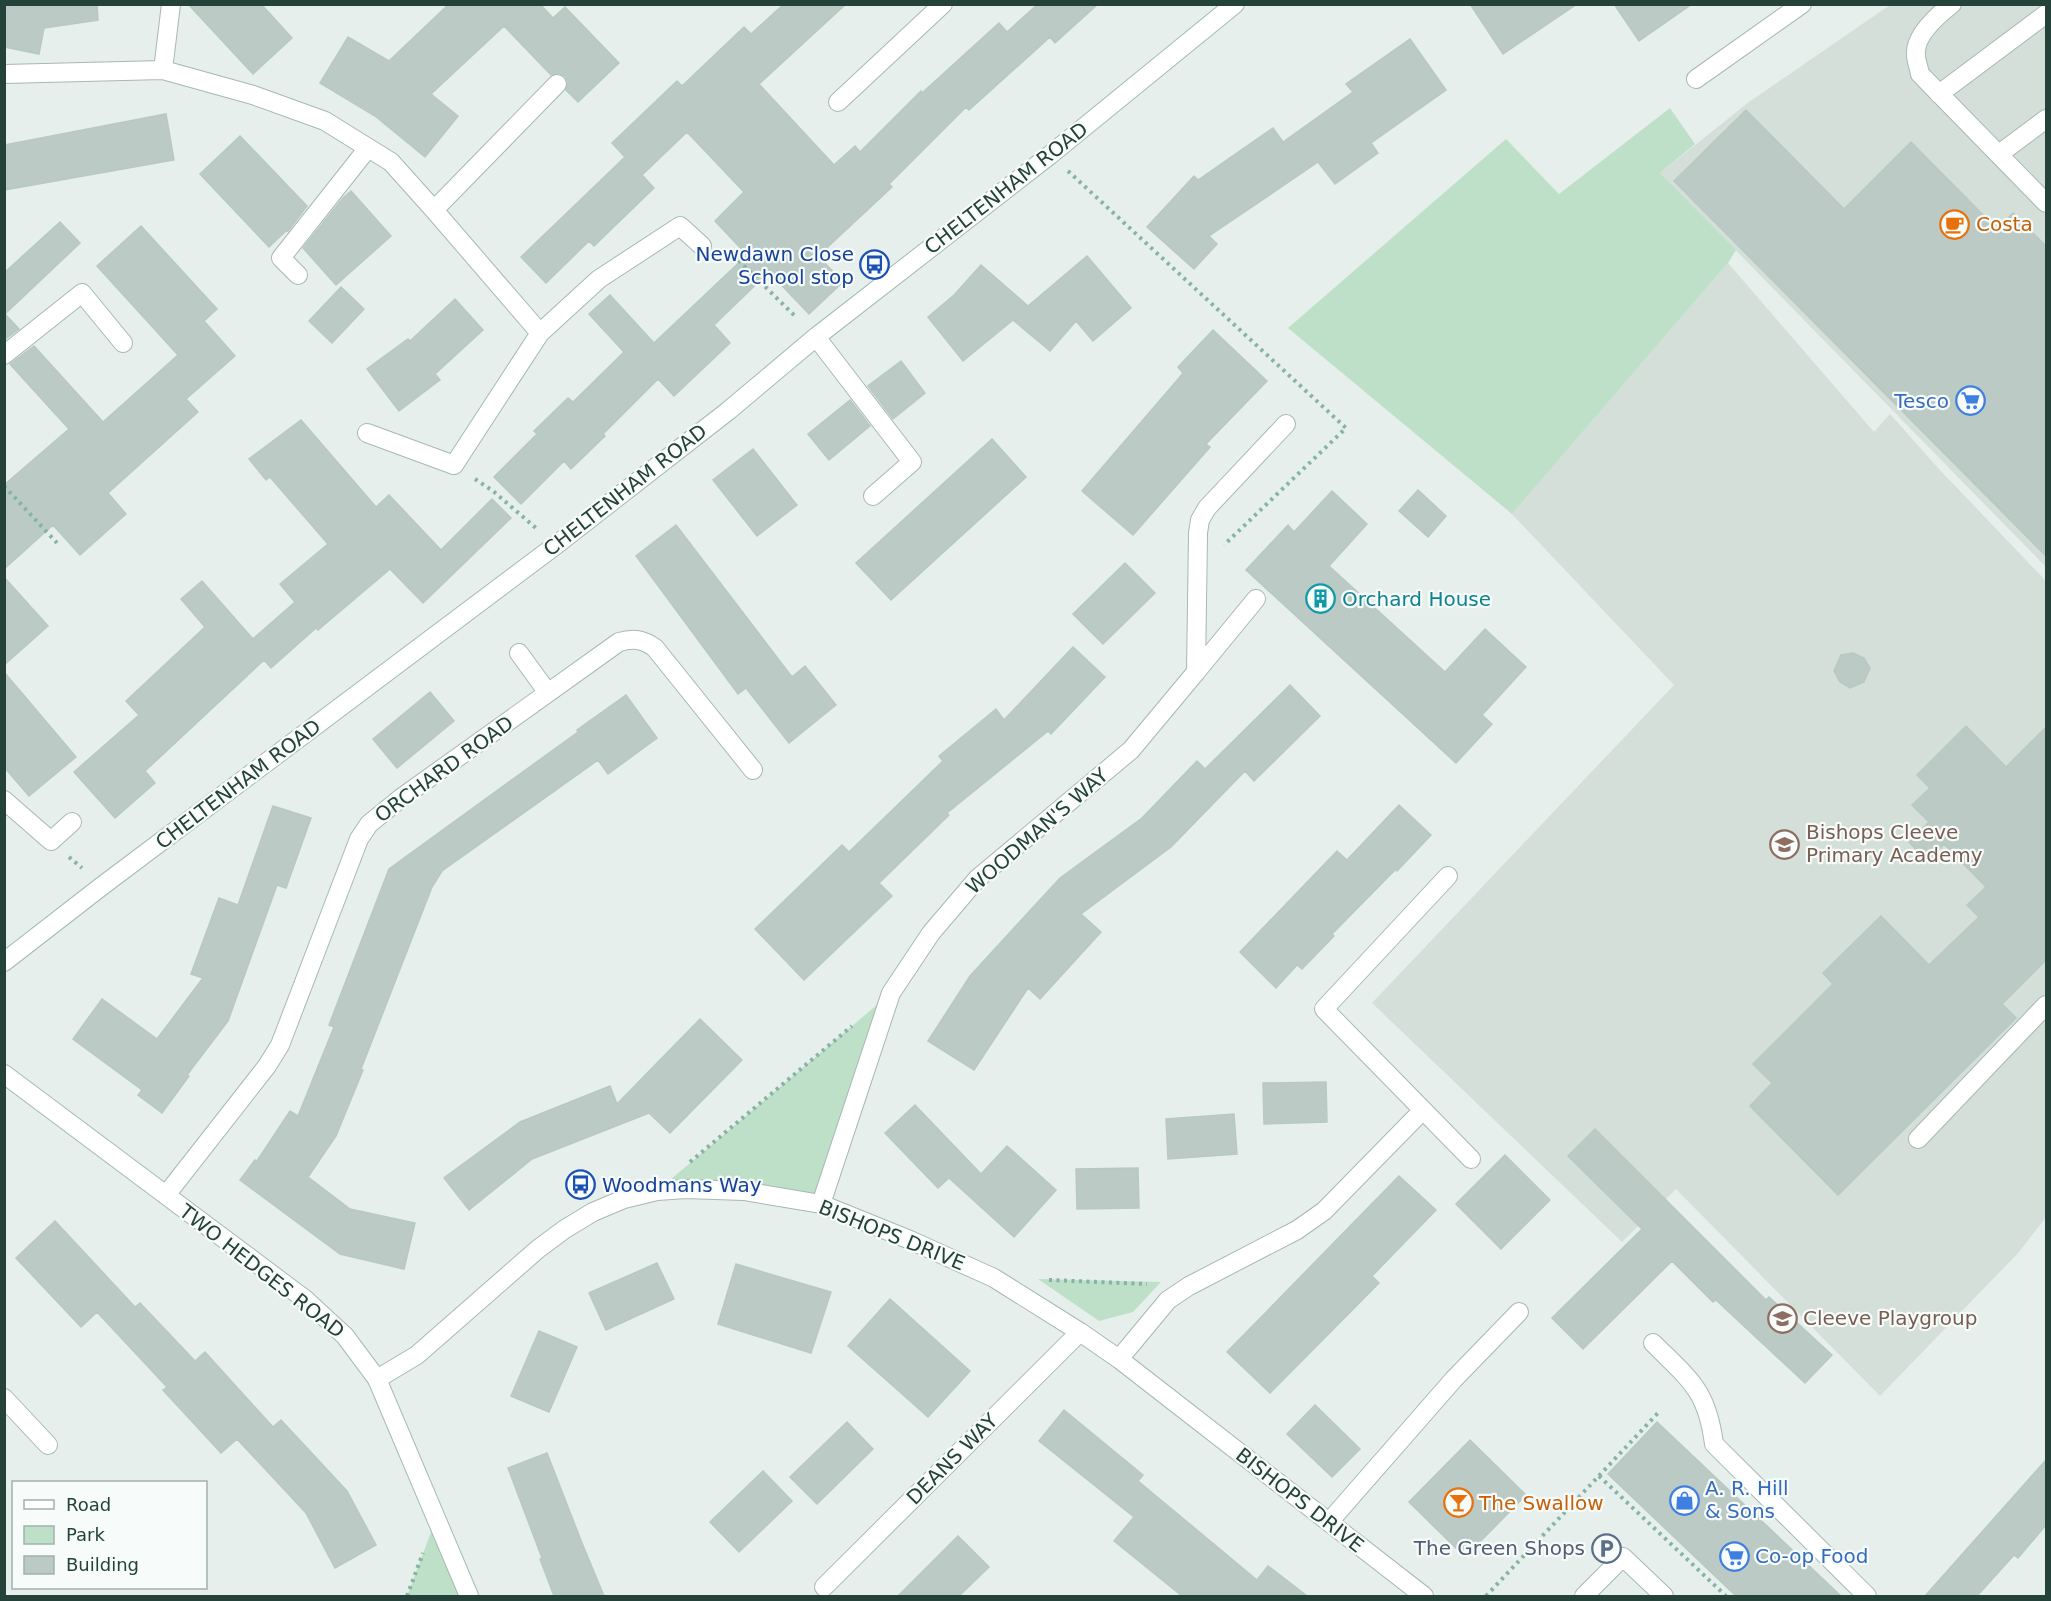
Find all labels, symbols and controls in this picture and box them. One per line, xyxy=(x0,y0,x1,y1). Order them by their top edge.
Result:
street label: CHELTENHAM ROAD xyxy=(920,117,1092,259)
cafe icon: Costa xyxy=(1939,208,1971,240)
place label: Costa xyxy=(1976,212,2033,236)
place label: Newdawn Close School stop xyxy=(696,242,854,289)
bus stop icon: Newdawn Close School stop xyxy=(859,249,891,281)
supermarket icon: Tesco xyxy=(1954,385,1986,417)
place label: Tesco xyxy=(1893,389,1949,413)
street label: CHELTENHAM ROAD xyxy=(539,419,711,561)
building icon: Orchard House xyxy=(1305,583,1337,615)
place label: Orchard House xyxy=(1342,587,1491,611)
street label: ORCHARD ROAD xyxy=(370,711,518,827)
street label: CHELTENHAM ROAD xyxy=(151,714,325,854)
street label: WOODMAN'S WAY xyxy=(961,762,1113,899)
place label: Bishops Cleeve Primary Academy xyxy=(1806,820,1983,867)
school or university icon: Bishops Cleeve Primary Academy xyxy=(1769,828,1801,860)
bus stop icon: Woodmans Way xyxy=(565,1169,597,1201)
place label: Woodmans Way xyxy=(602,1173,762,1197)
street label: BISHOPS DRIVE xyxy=(815,1195,969,1275)
street label: TWO HEDGES ROAD xyxy=(174,1199,349,1343)
school or university icon: Cleeve Playgroup xyxy=(1766,1302,1798,1334)
place label: Cleeve Playgroup xyxy=(1803,1306,1977,1330)
street label: DEANS WAY xyxy=(902,1408,1003,1509)
street label: BISHOPS DRIVE xyxy=(1231,1443,1369,1557)
place label: A. R. Hill & Sons xyxy=(1705,1476,1789,1523)
legend xyxy=(12,1481,207,1589)
shop icon: A. R. Hill & Sons xyxy=(1668,1484,1700,1516)
bar icon: The Swallow xyxy=(1442,1487,1474,1519)
place label: The Swallow xyxy=(1478,1491,1604,1515)
text: Road xyxy=(66,1494,111,1515)
text: Park xyxy=(66,1524,105,1545)
parking icon: The Green Shops xyxy=(1590,1532,1622,1564)
place label: The Green Shops xyxy=(1413,1536,1585,1560)
supermarket icon: Co-op Food xyxy=(1718,1540,1750,1572)
place label: Co-op Food xyxy=(1755,1544,1868,1568)
text: Building xyxy=(66,1554,139,1575)

